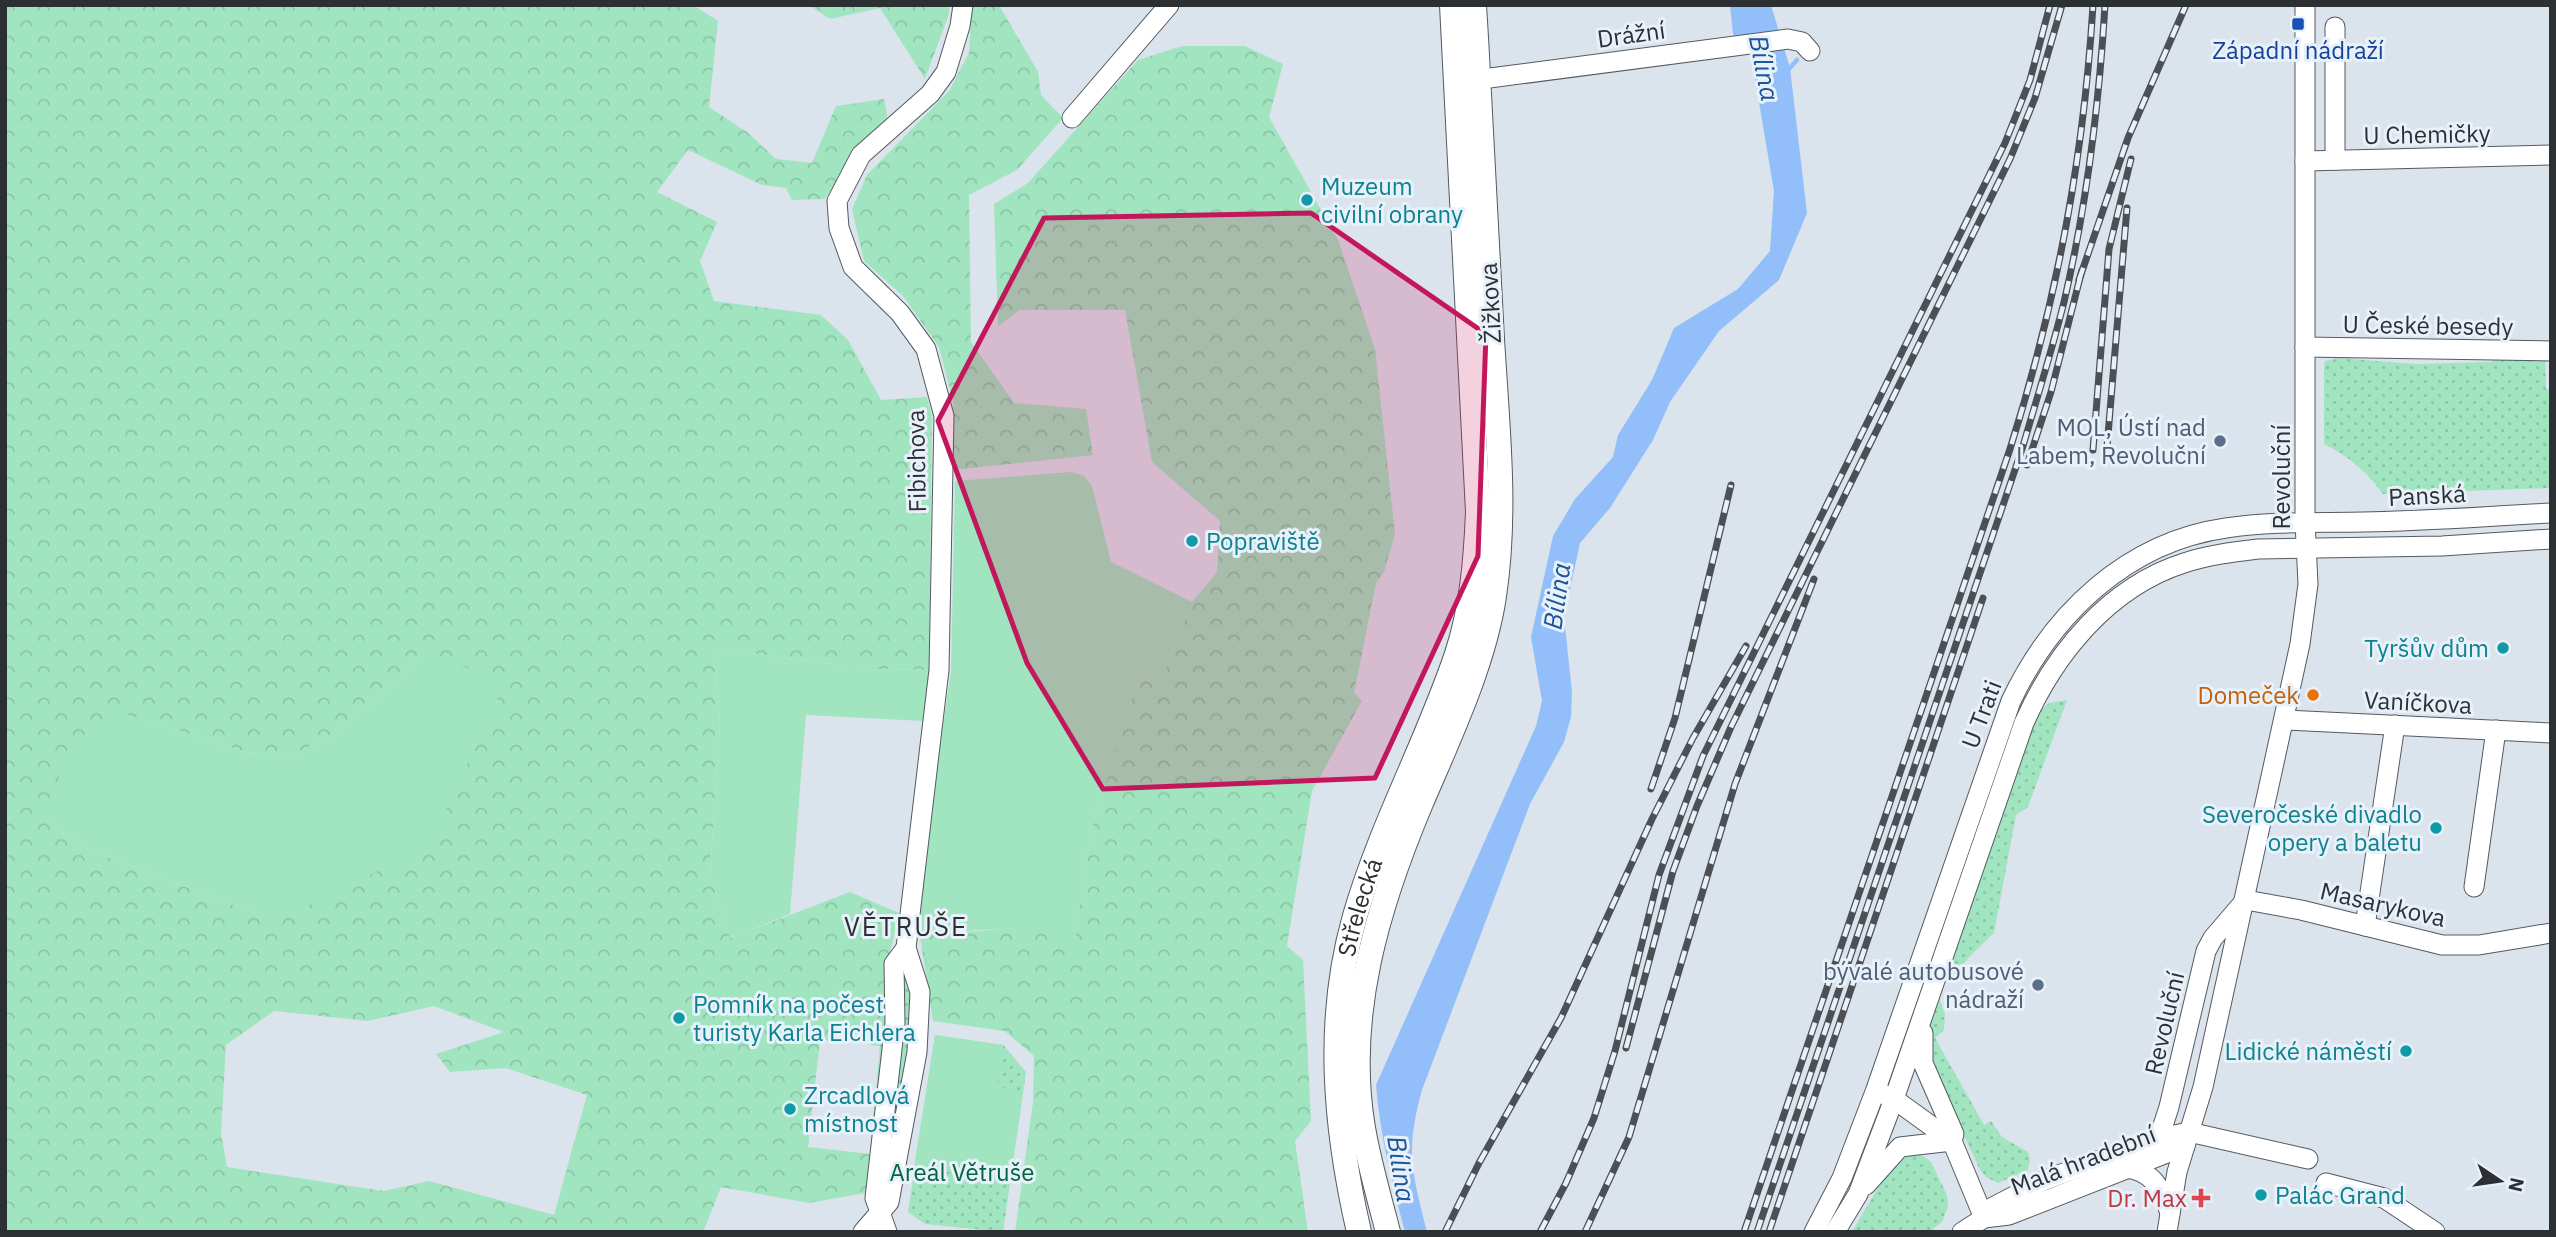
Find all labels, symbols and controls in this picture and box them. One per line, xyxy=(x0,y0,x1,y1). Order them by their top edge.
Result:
street label: Drážní xyxy=(1595,13,1667,55)
marker: Západní nádraží xyxy=(2290,16,2306,32)
water label: Bílina xyxy=(1742,32,1788,104)
place label: Západní nádraží xyxy=(2212,34,2384,66)
street label: U Chemičky xyxy=(2363,117,2491,151)
place label: Muzeum civilní obrany xyxy=(1321,170,1463,230)
marker: Muzeum civilní obrany xyxy=(1299,192,1315,208)
street label: Žižkova xyxy=(1472,262,1508,344)
street label: U České besedy xyxy=(2342,308,2514,342)
street label: Fibichova xyxy=(899,409,933,513)
place label: MOL, Ústí nad Labem, Revoluční xyxy=(2016,411,2206,471)
street label: Revoluční xyxy=(2265,425,2297,529)
marker: MOL, Ústí nad Labem, Revoluční xyxy=(2212,433,2228,449)
street label: Panská xyxy=(2387,477,2467,513)
place label: Popraviště xyxy=(1206,525,1320,557)
marker: Popraviště xyxy=(1184,533,1200,549)
water label: Bílina xyxy=(1535,561,1577,631)
place label: Tyršův dům xyxy=(2364,632,2489,664)
marker: Tyršův dům xyxy=(2495,640,2511,656)
street label: U Trati xyxy=(1953,675,2009,753)
place label: Domeček xyxy=(2198,679,2299,711)
street label: Vaníčkova xyxy=(2363,683,2473,721)
marker: Domeček xyxy=(2305,687,2321,703)
place label: Severočeské divadlo opery a baletu xyxy=(2202,798,2422,858)
marker: Severočeské divadlo opery a baletu xyxy=(2428,820,2444,836)
street label: Střelecká xyxy=(1330,853,1389,959)
street label: Masarykova xyxy=(2317,874,2449,934)
district label: VĚTRUŠE xyxy=(844,909,968,943)
place label: bývalé autobusové nádraží xyxy=(1823,955,2024,1015)
street label: Revoluční xyxy=(2137,968,2191,1078)
marker: bývalé autobusové nádraží xyxy=(2030,977,2046,993)
place label: Pomník na počest turisty Karla Eichlera xyxy=(693,988,916,1048)
marker: Pomník na počest turisty Karla Eichlera xyxy=(671,1010,687,1026)
place label: Lidické náměstí xyxy=(2224,1035,2392,1067)
marker: Lidické náměstí xyxy=(2398,1043,2414,1059)
place label: Zrcadlová místnost xyxy=(804,1079,910,1139)
marker: Zrcadlová místnost xyxy=(782,1101,798,1117)
street label: Malá hradební xyxy=(2006,1118,2160,1202)
water label: Bílina xyxy=(1380,1133,1424,1205)
north arrow xyxy=(2465,1146,2535,1216)
park label: Areál Větruše xyxy=(889,1156,1035,1188)
text: N xyxy=(2503,1175,2530,1194)
place label: Palác Grand xyxy=(2275,1179,2405,1211)
place label: Dr. Max xyxy=(2107,1182,2187,1214)
marker: Palác Grand xyxy=(2253,1187,2269,1203)
marker: Dr. Max xyxy=(2193,1190,2209,1206)

